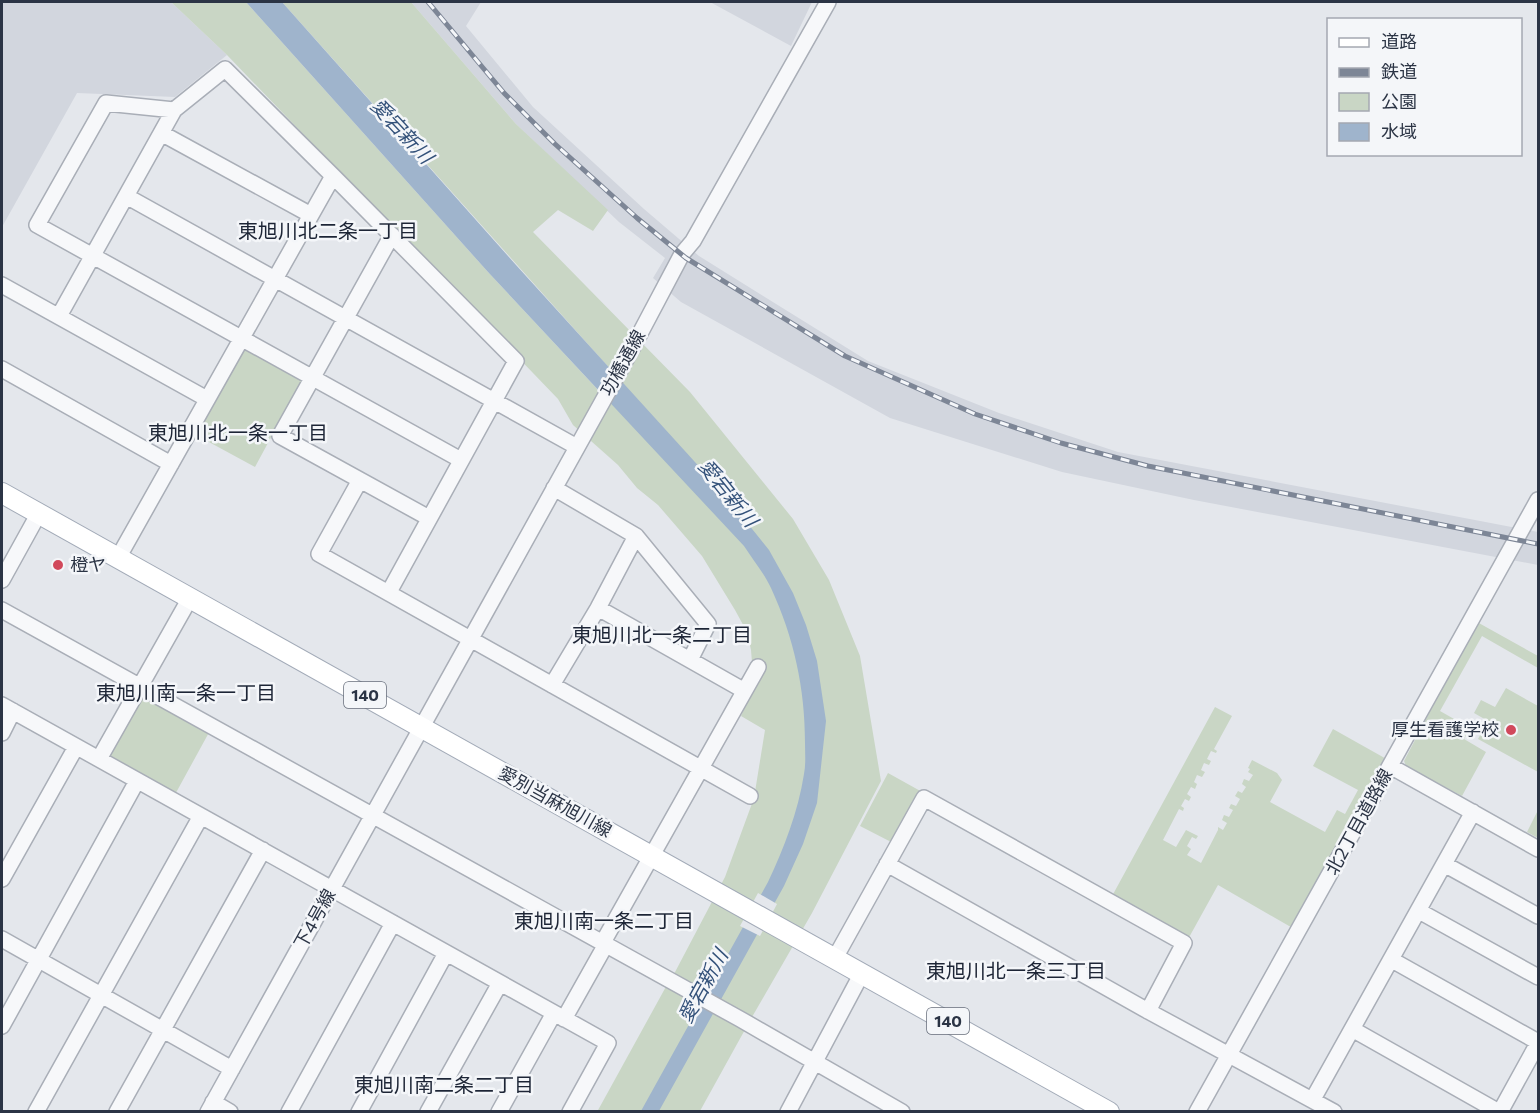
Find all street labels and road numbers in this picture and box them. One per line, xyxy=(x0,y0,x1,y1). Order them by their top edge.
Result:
street label: 功橋通線 xyxy=(595,326,649,399)
road number: 140 xyxy=(344,682,386,708)
street label: 愛別当麻旭川線 xyxy=(495,761,616,841)
street label: 北2丁目道路線 xyxy=(1320,765,1396,878)
street label: 下4号線 xyxy=(289,885,339,952)
road number: 140 xyxy=(927,1008,969,1034)

